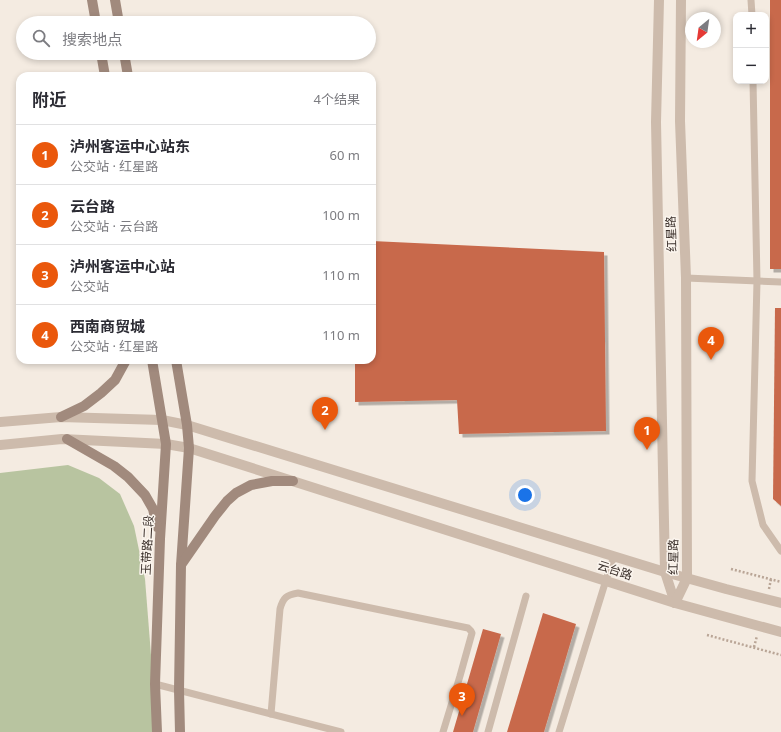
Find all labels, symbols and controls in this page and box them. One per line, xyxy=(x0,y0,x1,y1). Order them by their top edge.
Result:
north arrow xyxy=(685,12,721,48)
map controls xyxy=(733,12,769,84)
button: + xyxy=(733,12,769,48)
search box xyxy=(16,16,376,60)
icon: search xyxy=(30,27,52,49)
text: 搜索地点 xyxy=(62,29,122,49)
button: − xyxy=(733,48,769,84)
text: 附近 xyxy=(32,88,66,111)
text: 4个结果 xyxy=(314,90,360,108)
text: 泸州客运中心站东 xyxy=(70,136,190,156)
text: 1 xyxy=(41,146,49,164)
text: 60 m xyxy=(330,146,360,164)
text: 公交站 · 红星路 xyxy=(70,157,158,175)
text: 云台路 xyxy=(70,196,115,216)
text: 2 xyxy=(41,206,49,224)
text: 100 m xyxy=(322,206,360,224)
street label: 红星路 xyxy=(662,216,680,252)
text: 公交站 · 云台路 xyxy=(70,217,158,235)
text: 泸州客运中心站 xyxy=(70,256,175,276)
text: 3 xyxy=(41,266,49,284)
text: 110 m xyxy=(322,266,360,284)
text: 公交站 xyxy=(70,277,109,295)
text: 西南商贸城 xyxy=(70,316,145,336)
text: 4 xyxy=(41,326,49,344)
text: 110 m xyxy=(322,326,360,344)
pin: 4 xyxy=(698,327,724,360)
text: 公交站 · 红星路 xyxy=(70,337,158,355)
pin: 2 xyxy=(312,397,338,430)
pin: 1 xyxy=(634,417,660,450)
your location xyxy=(515,485,535,505)
street label: 玉带路二段 xyxy=(137,515,157,575)
street label: 红星路 xyxy=(664,539,682,575)
street label: 云台路 xyxy=(595,556,635,584)
pin: 3 xyxy=(449,683,475,716)

